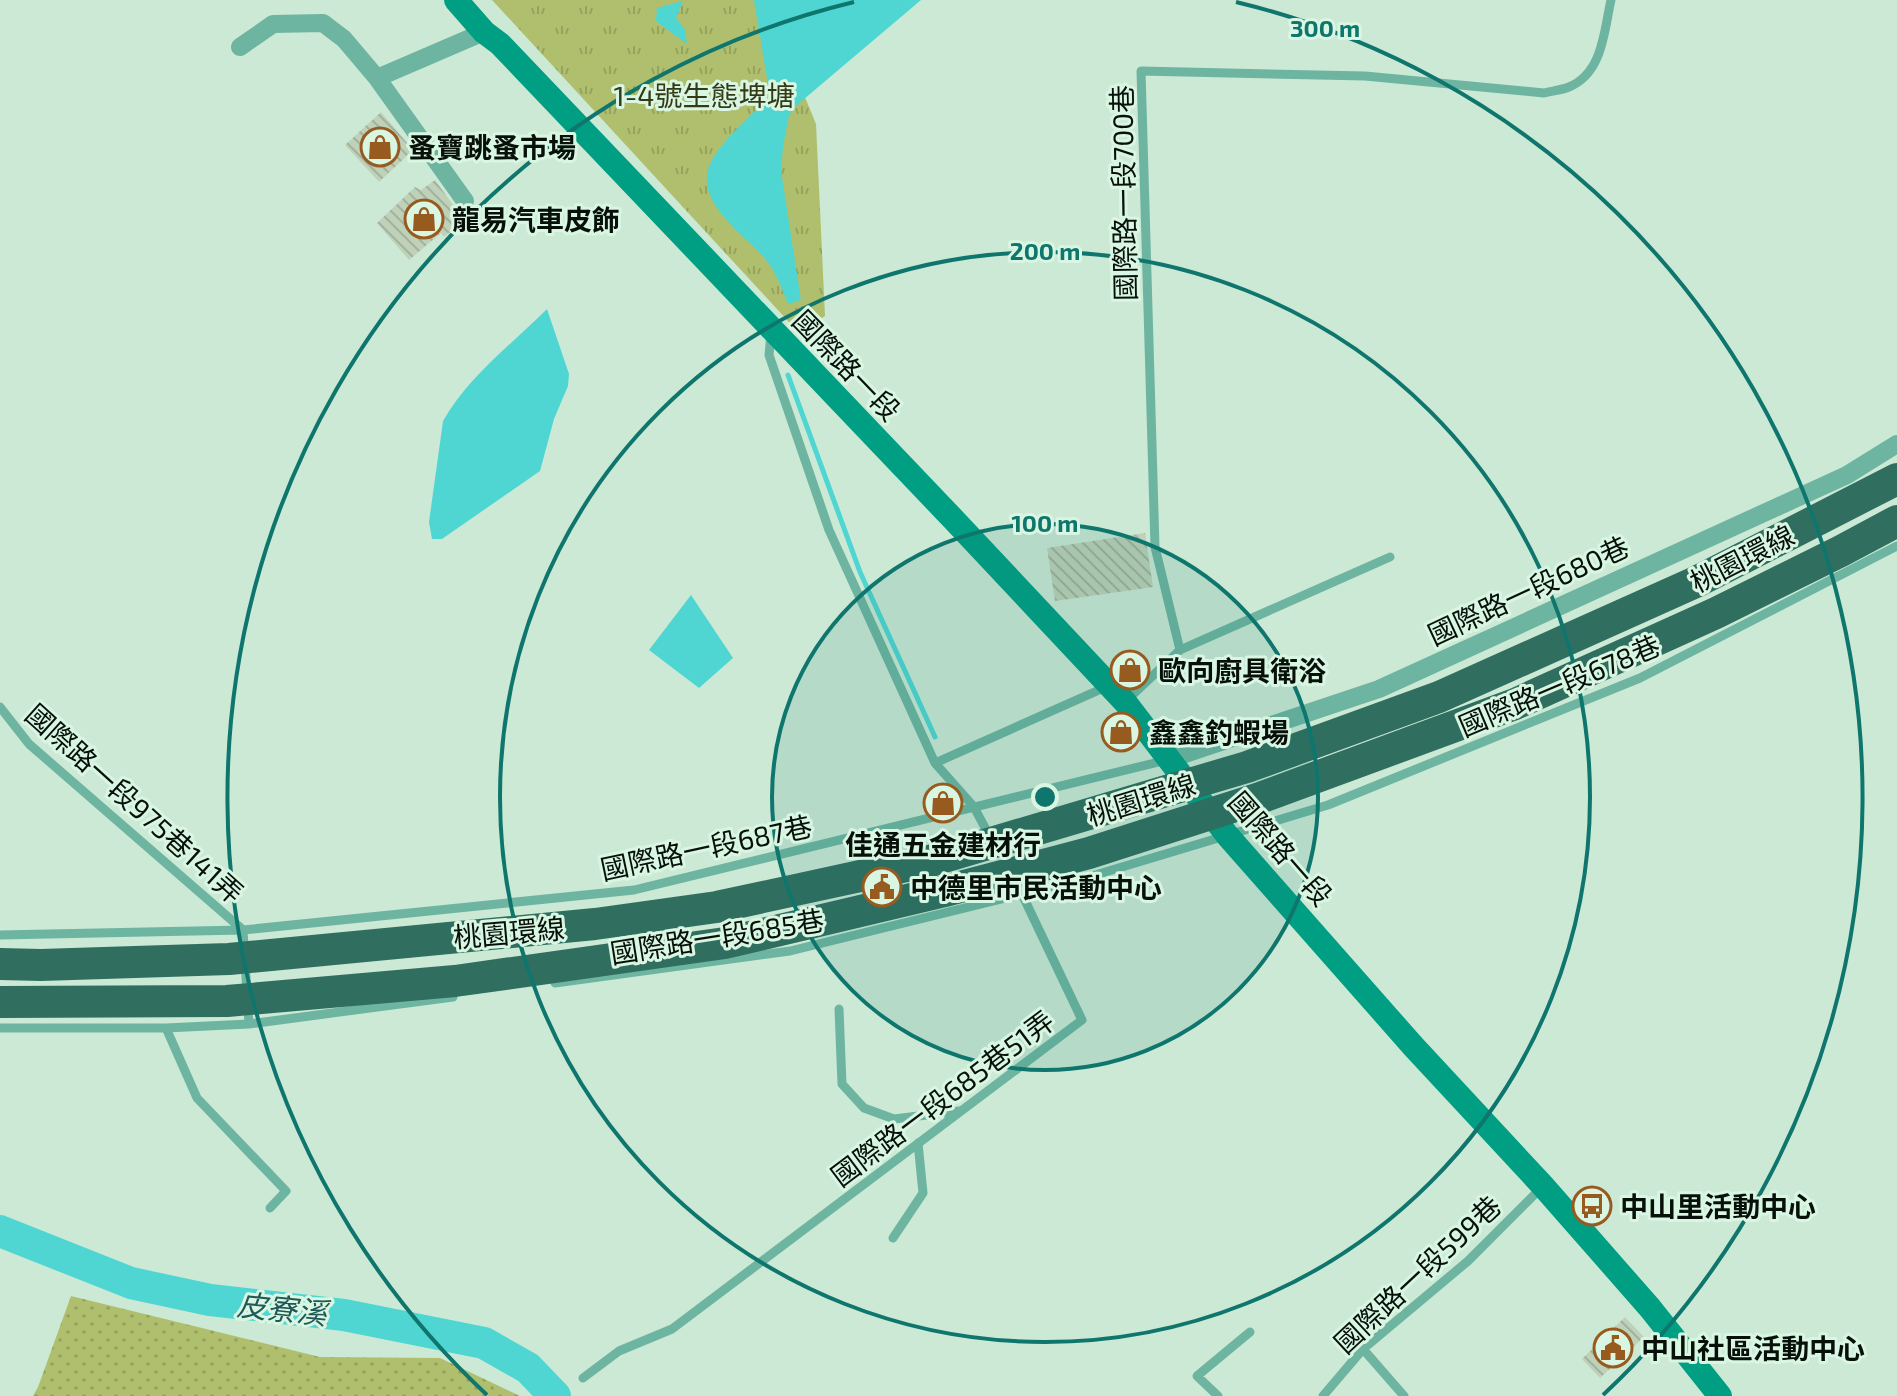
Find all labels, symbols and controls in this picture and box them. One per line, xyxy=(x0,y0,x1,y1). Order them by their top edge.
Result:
text: 300 m xyxy=(1290,13,1360,42)
park label: 1-4號生態埤塘 xyxy=(614,78,794,112)
street label: 國際路一段700巷 xyxy=(1104,85,1142,301)
shop icon: 蚤寶跳蚤市場 xyxy=(359,126,401,168)
place label: 蚤寶跳蚤市場 xyxy=(408,130,576,164)
shop icon: 龍易汽車皮飾 xyxy=(403,198,445,240)
place label: 龍易汽車皮飾 xyxy=(452,202,620,236)
text: 200 m xyxy=(1010,236,1080,265)
street label: 國際路一段 xyxy=(786,303,908,427)
text: 100 m xyxy=(1012,508,1078,537)
street label: 桃園環線 xyxy=(1684,517,1800,599)
street label: 國際路一段680巷 xyxy=(1422,529,1634,651)
street label: 國際路一段678巷 xyxy=(1453,627,1665,743)
shop icon: 歐向廚具衛浴 xyxy=(1109,649,1151,691)
place label: 歐向廚具衛浴 xyxy=(1158,653,1326,687)
street label: 國際路一段975巷141弄 xyxy=(19,696,251,910)
shop icon: 鑫鑫釣蝦場 xyxy=(1100,711,1142,753)
place label: 鑫鑫釣蝦場 xyxy=(1149,715,1289,749)
street label: 桃園環線 xyxy=(1082,766,1200,832)
shop icon: 佳通五金建材行 xyxy=(922,782,964,824)
centre of rings xyxy=(1031,783,1059,811)
street label: 國際路一段 xyxy=(1222,784,1340,912)
street label: 國際路一段687巷 xyxy=(597,808,815,886)
place label: 佳通五金建材行 xyxy=(845,827,1041,861)
public building icon: 中德里市民活動中心 xyxy=(861,866,903,908)
place label: 中德里市民活動中心 xyxy=(910,870,1162,904)
street label: 國際路一段685巷 xyxy=(608,902,826,970)
street label: 桃園環線 xyxy=(452,910,566,954)
street label: 國際路一段685巷51弄 xyxy=(824,1003,1060,1193)
bus stop icon: 中山里活動中心 xyxy=(1571,1185,1613,1227)
street label: 國際路一段599巷 xyxy=(1327,1188,1507,1360)
place label: 中山里活動中心 xyxy=(1620,1189,1816,1223)
water label: 皮寮溪 xyxy=(235,1285,333,1331)
public building icon: 中山社區活動中心 xyxy=(1592,1327,1634,1369)
place label: 中山社區活動中心 xyxy=(1641,1331,1865,1365)

